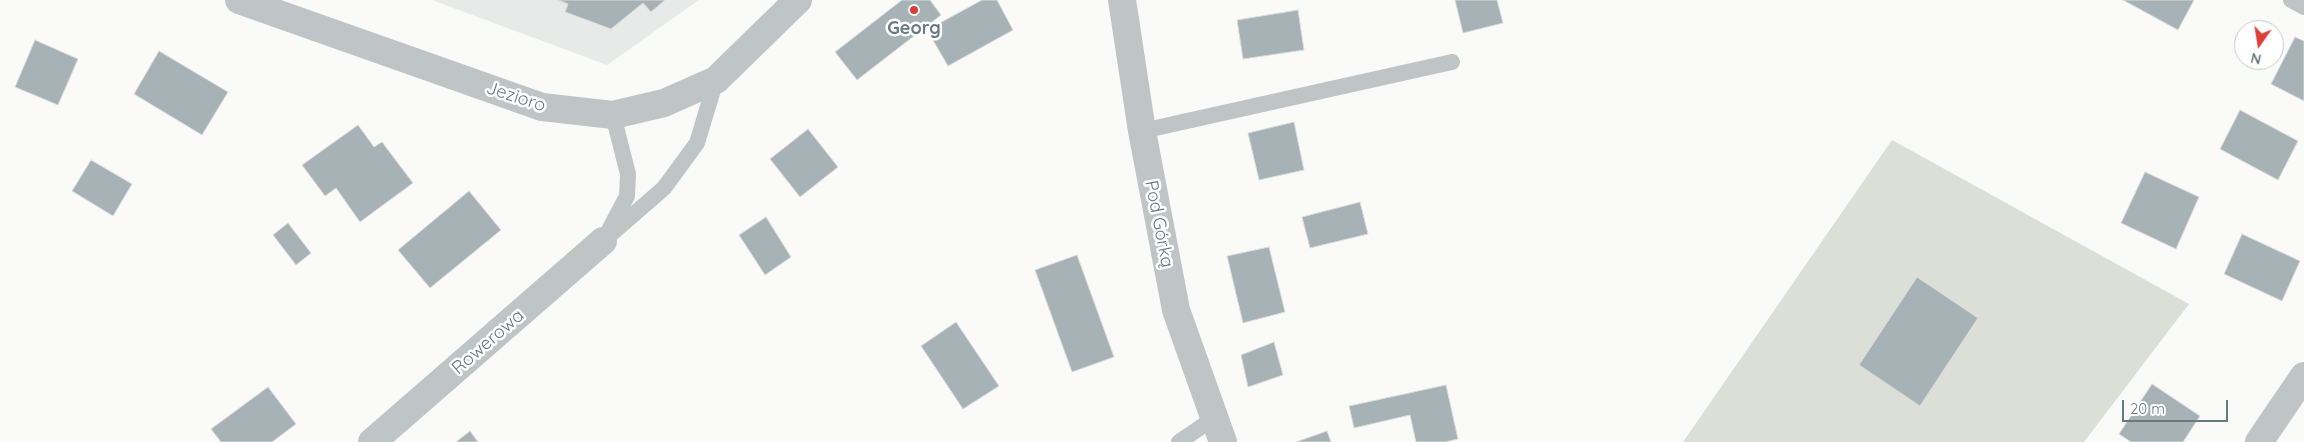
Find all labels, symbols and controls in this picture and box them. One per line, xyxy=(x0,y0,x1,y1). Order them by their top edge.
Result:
marker: Georg xyxy=(908,4,920,16)
place label: Georg xyxy=(887,18,941,40)
north arrow xyxy=(2234,20,2284,70)
text: N xyxy=(2249,49,2263,69)
street label: Jezioro xyxy=(484,77,548,117)
street label: Pod Górką xyxy=(1140,179,1178,269)
street label: Rowerowa xyxy=(448,305,528,379)
scale bar xyxy=(2124,390,2230,422)
text: 20 m xyxy=(2130,399,2165,418)

